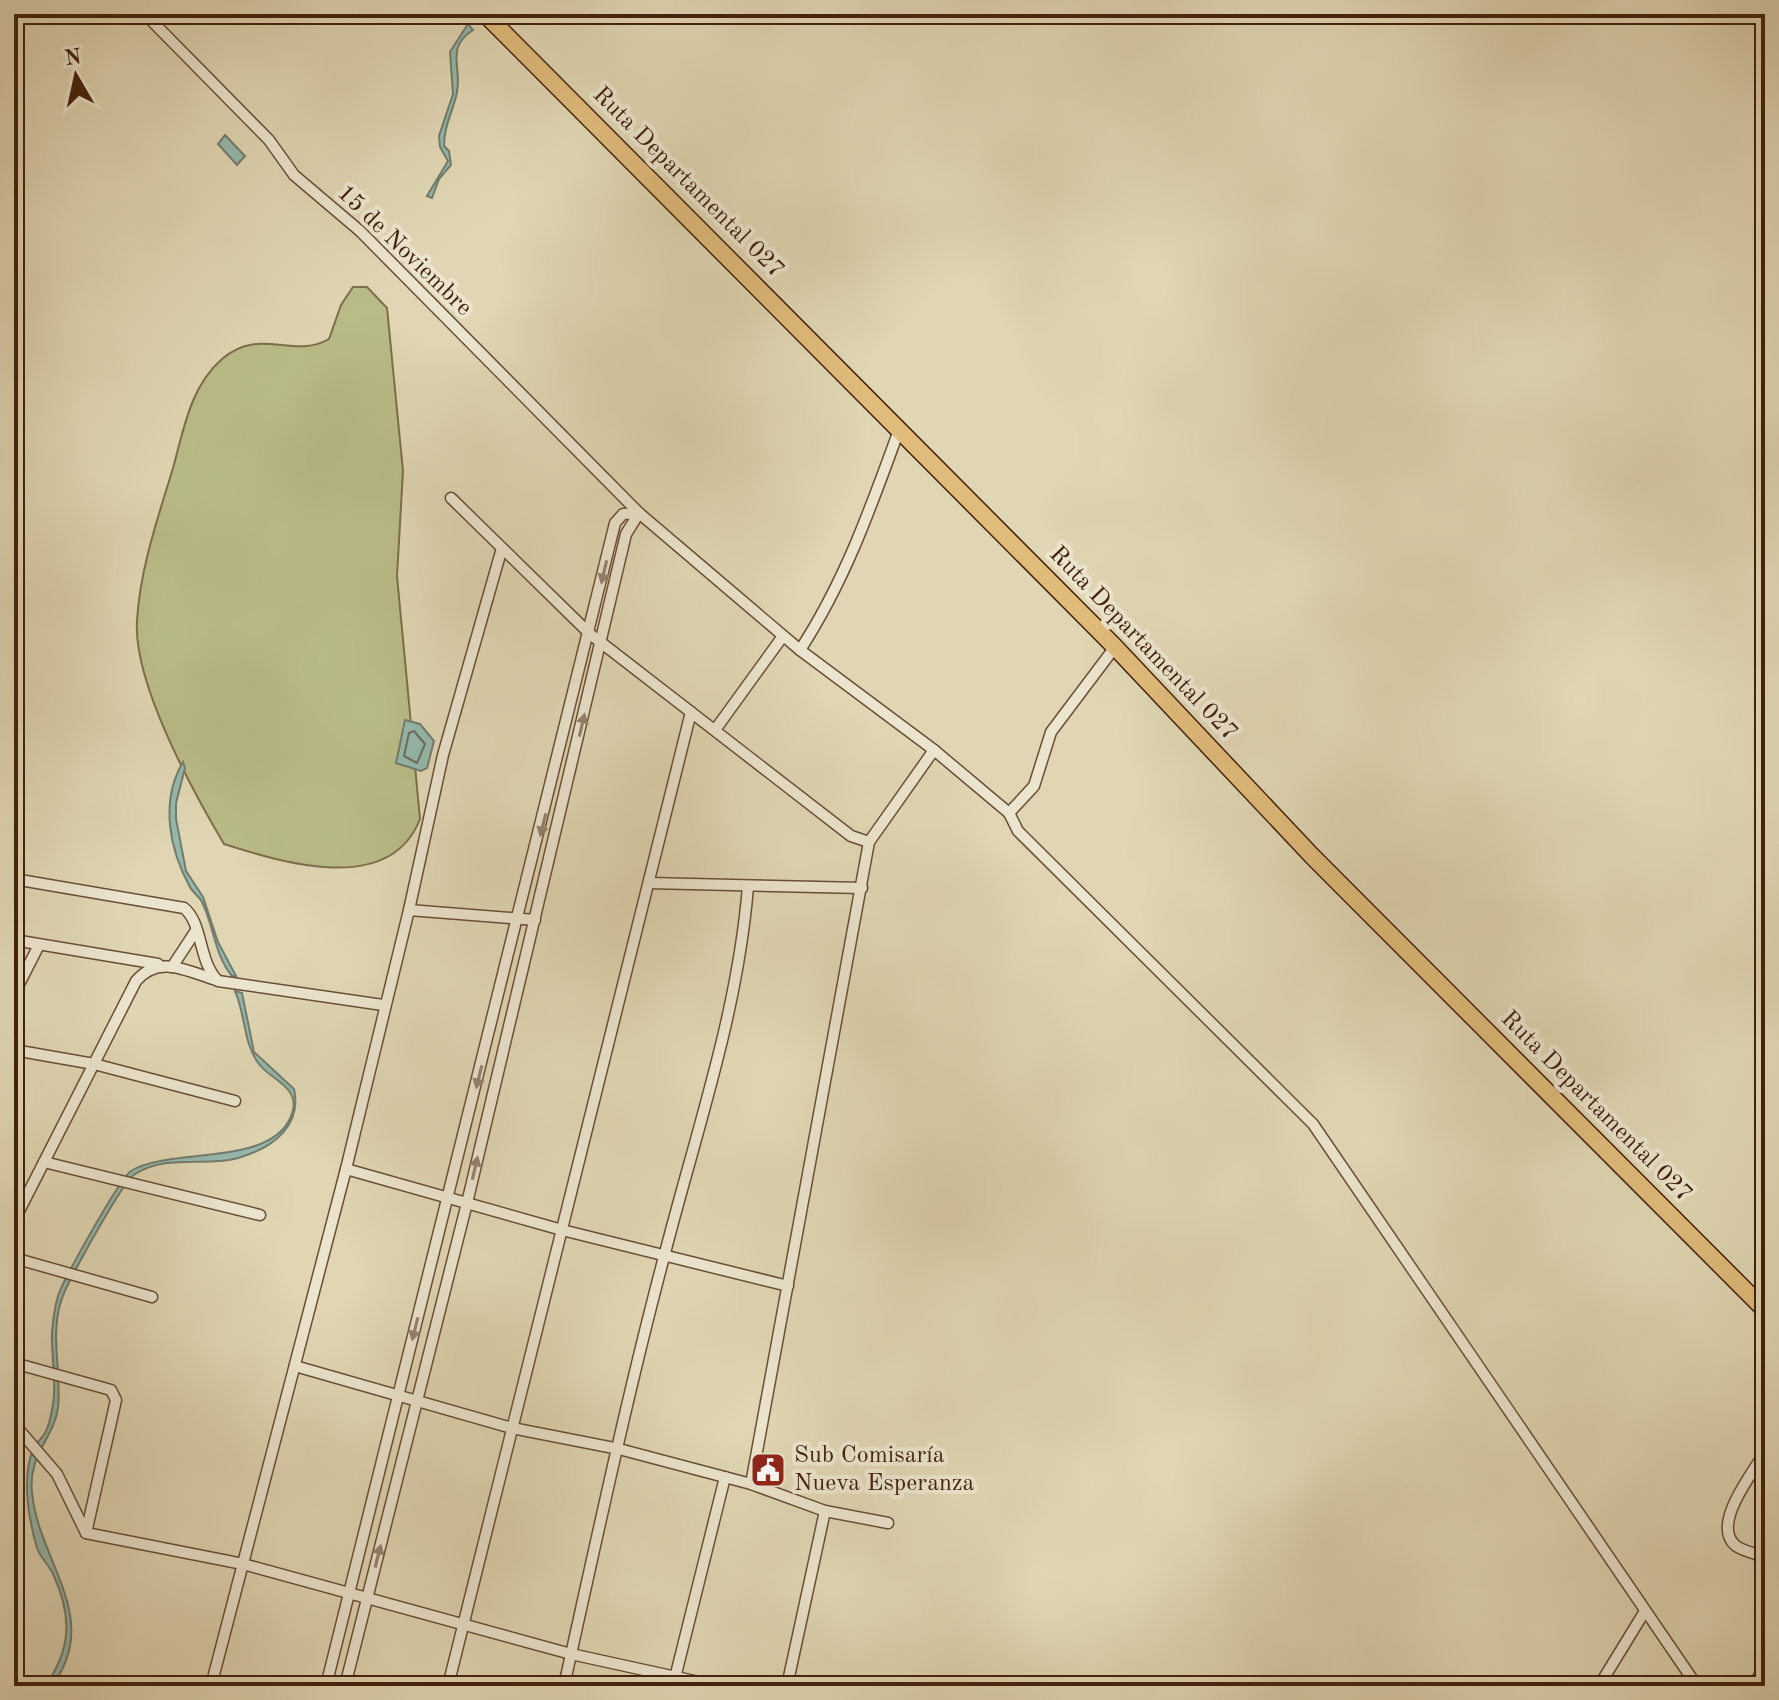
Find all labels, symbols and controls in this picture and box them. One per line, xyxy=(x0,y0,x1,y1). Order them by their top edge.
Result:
north arrow xyxy=(36,36,116,116)
text: N xyxy=(63,46,83,70)
street label: Ruta Departamental 027 xyxy=(588,83,788,283)
street label: 15 de Noviembre xyxy=(332,181,476,321)
street label: Ruta Departamental 027 xyxy=(1044,542,1242,746)
one-way arrow xyxy=(597,560,610,585)
one-way arrow xyxy=(576,712,589,737)
one-way arrow xyxy=(536,812,548,837)
street label: Ruta Departamental 027 xyxy=(1496,1007,1696,1207)
one-way arrow xyxy=(472,1064,484,1089)
one-way arrow xyxy=(469,1156,482,1181)
one-way arrow xyxy=(409,1316,421,1341)
place label: Sub Comisaría Nueva Esperanza xyxy=(794,1444,975,1496)
public building icon: Sub Comisaría Nueva Esperanza xyxy=(749,1451,787,1489)
one-way arrow xyxy=(372,1544,384,1569)

